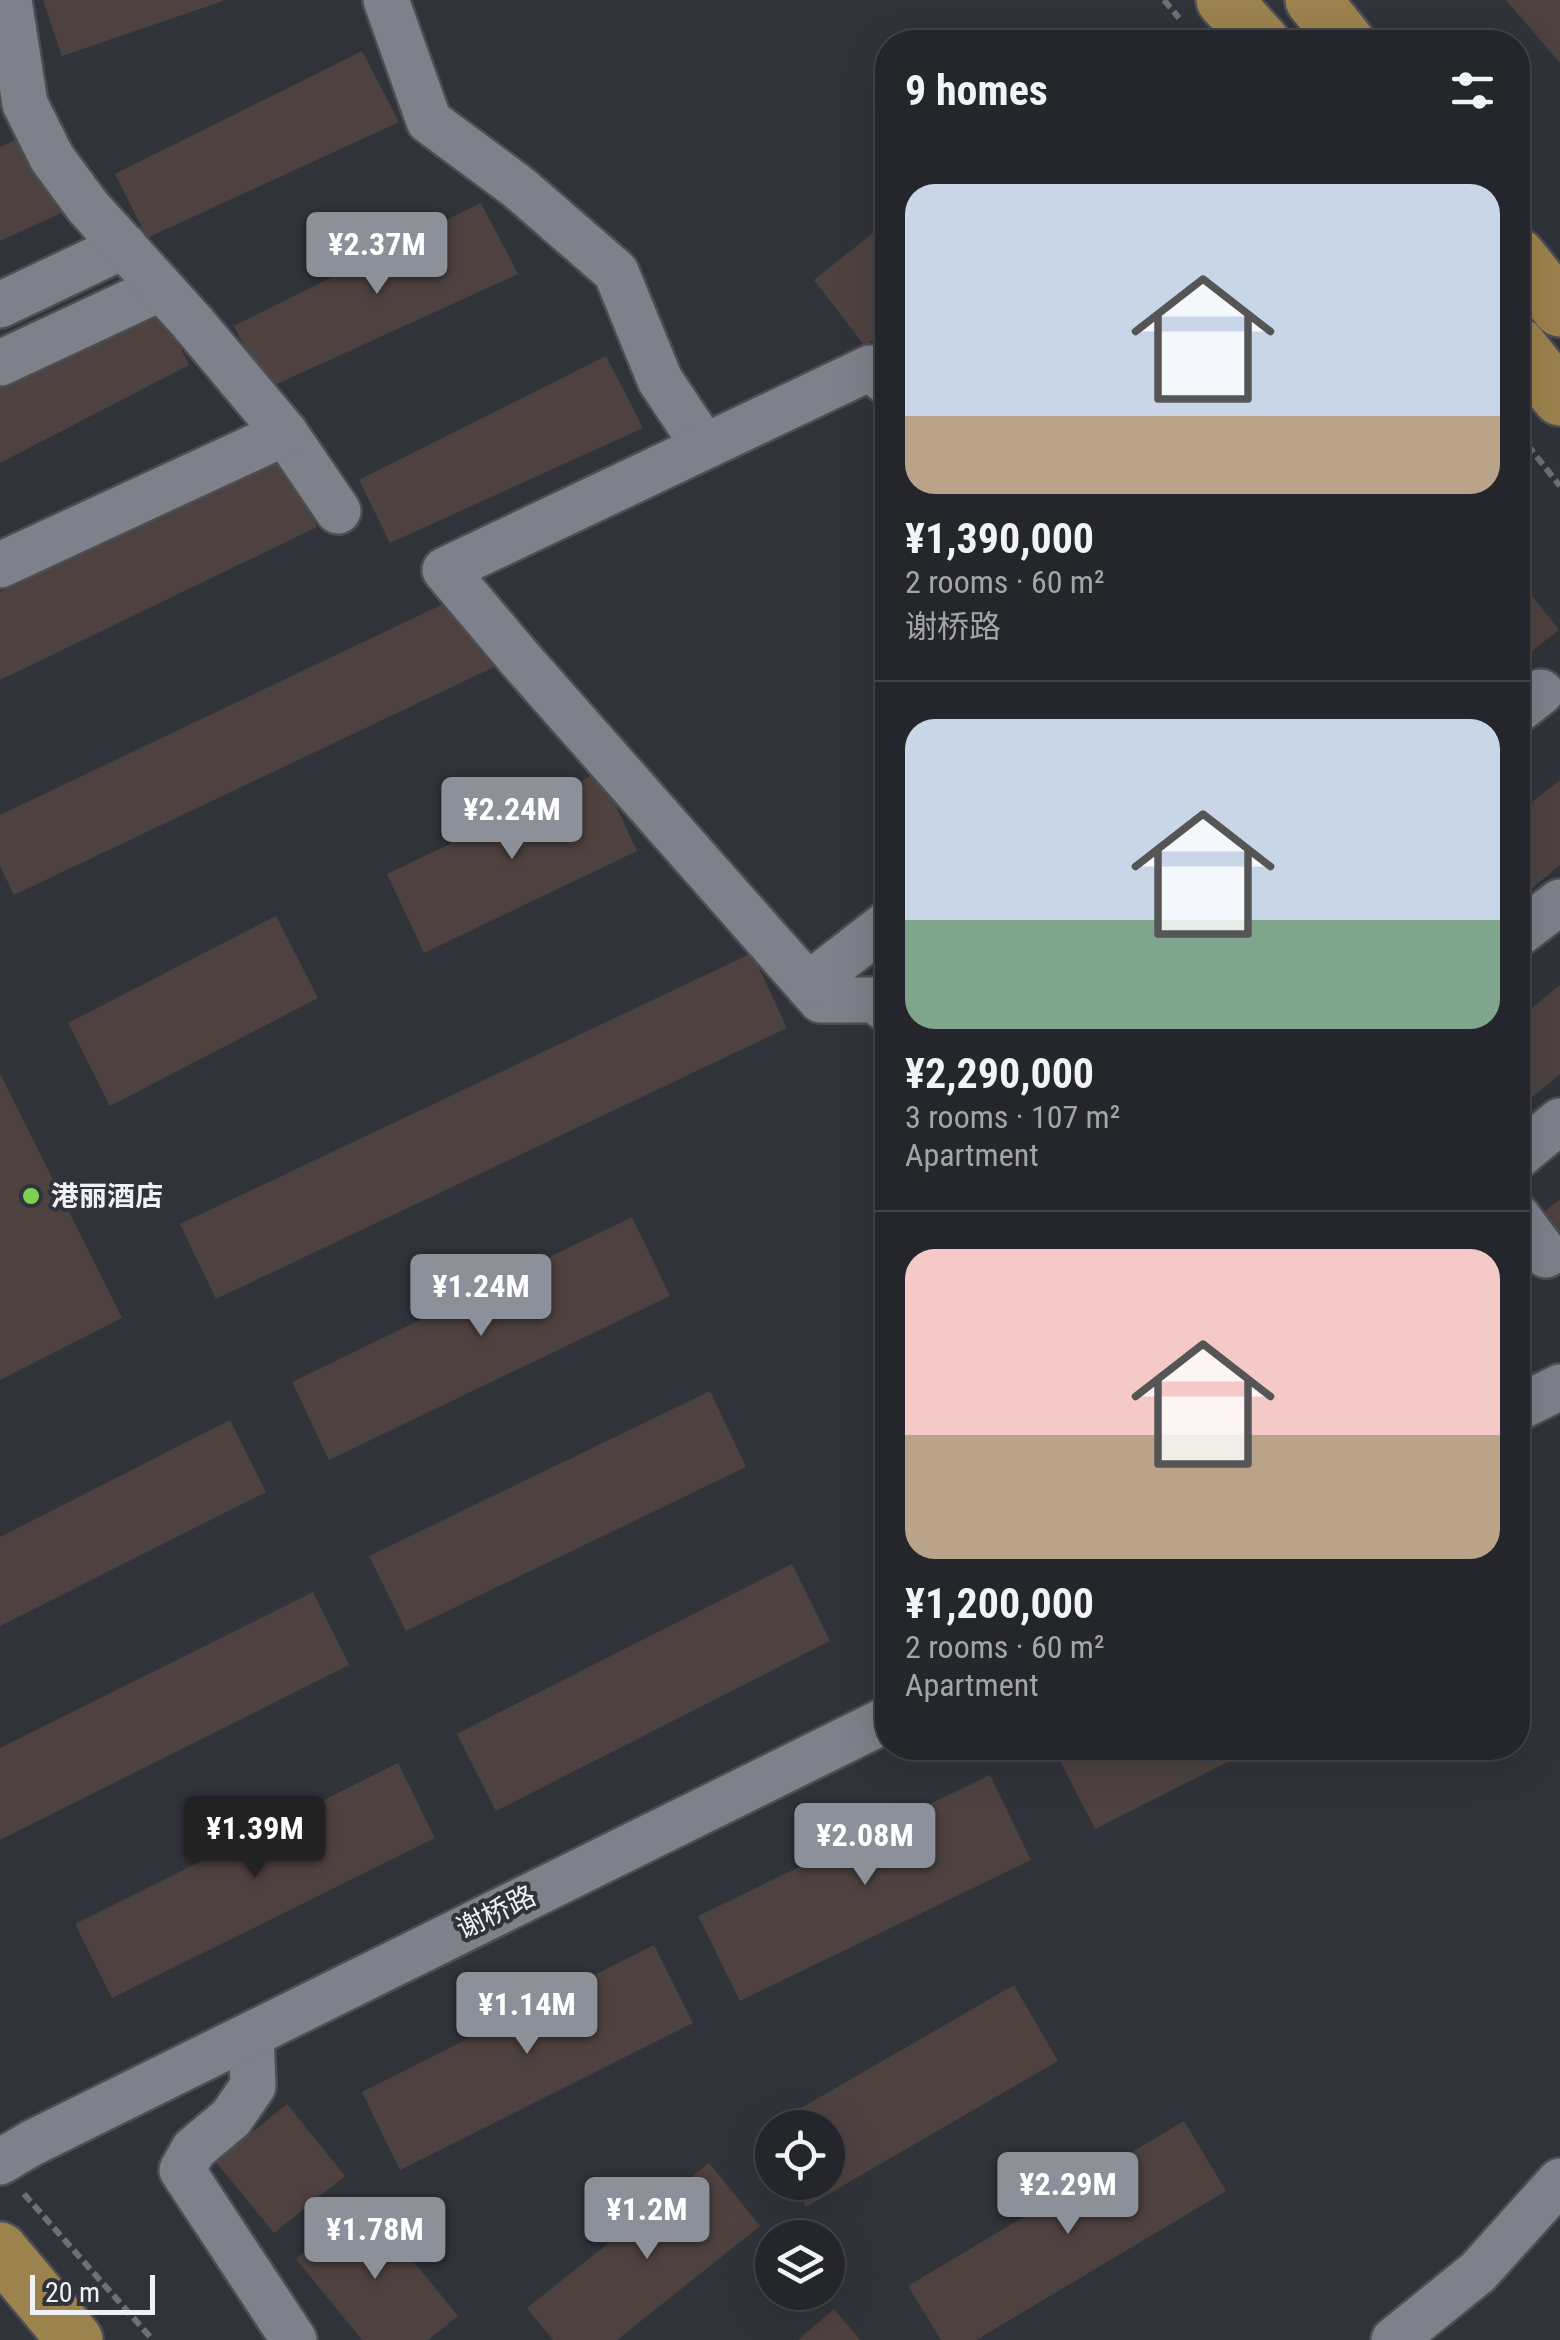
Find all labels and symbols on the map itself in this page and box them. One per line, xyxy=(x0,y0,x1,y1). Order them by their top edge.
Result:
pin: ¥2.37M xyxy=(296,212,458,297)
pin: ¥2.24M xyxy=(431,777,593,862)
place label: 港丽酒店 xyxy=(51,1180,163,1213)
marker: 港丽酒店 xyxy=(20,1185,42,1207)
pin: ¥1.24M xyxy=(400,1254,562,1339)
pin: ¥1.39M xyxy=(174,1796,336,1881)
pin: ¥2.08M xyxy=(784,1803,946,1888)
street label: 谢桥路 xyxy=(451,1879,541,1945)
pin: ¥1.14M xyxy=(446,1972,608,2057)
pin: ¥2.29M xyxy=(987,2152,1149,2237)
pin: ¥1.2M xyxy=(577,2177,717,2262)
pin: ¥1.78M xyxy=(294,2197,456,2282)
scale bar xyxy=(30,2270,155,2314)

